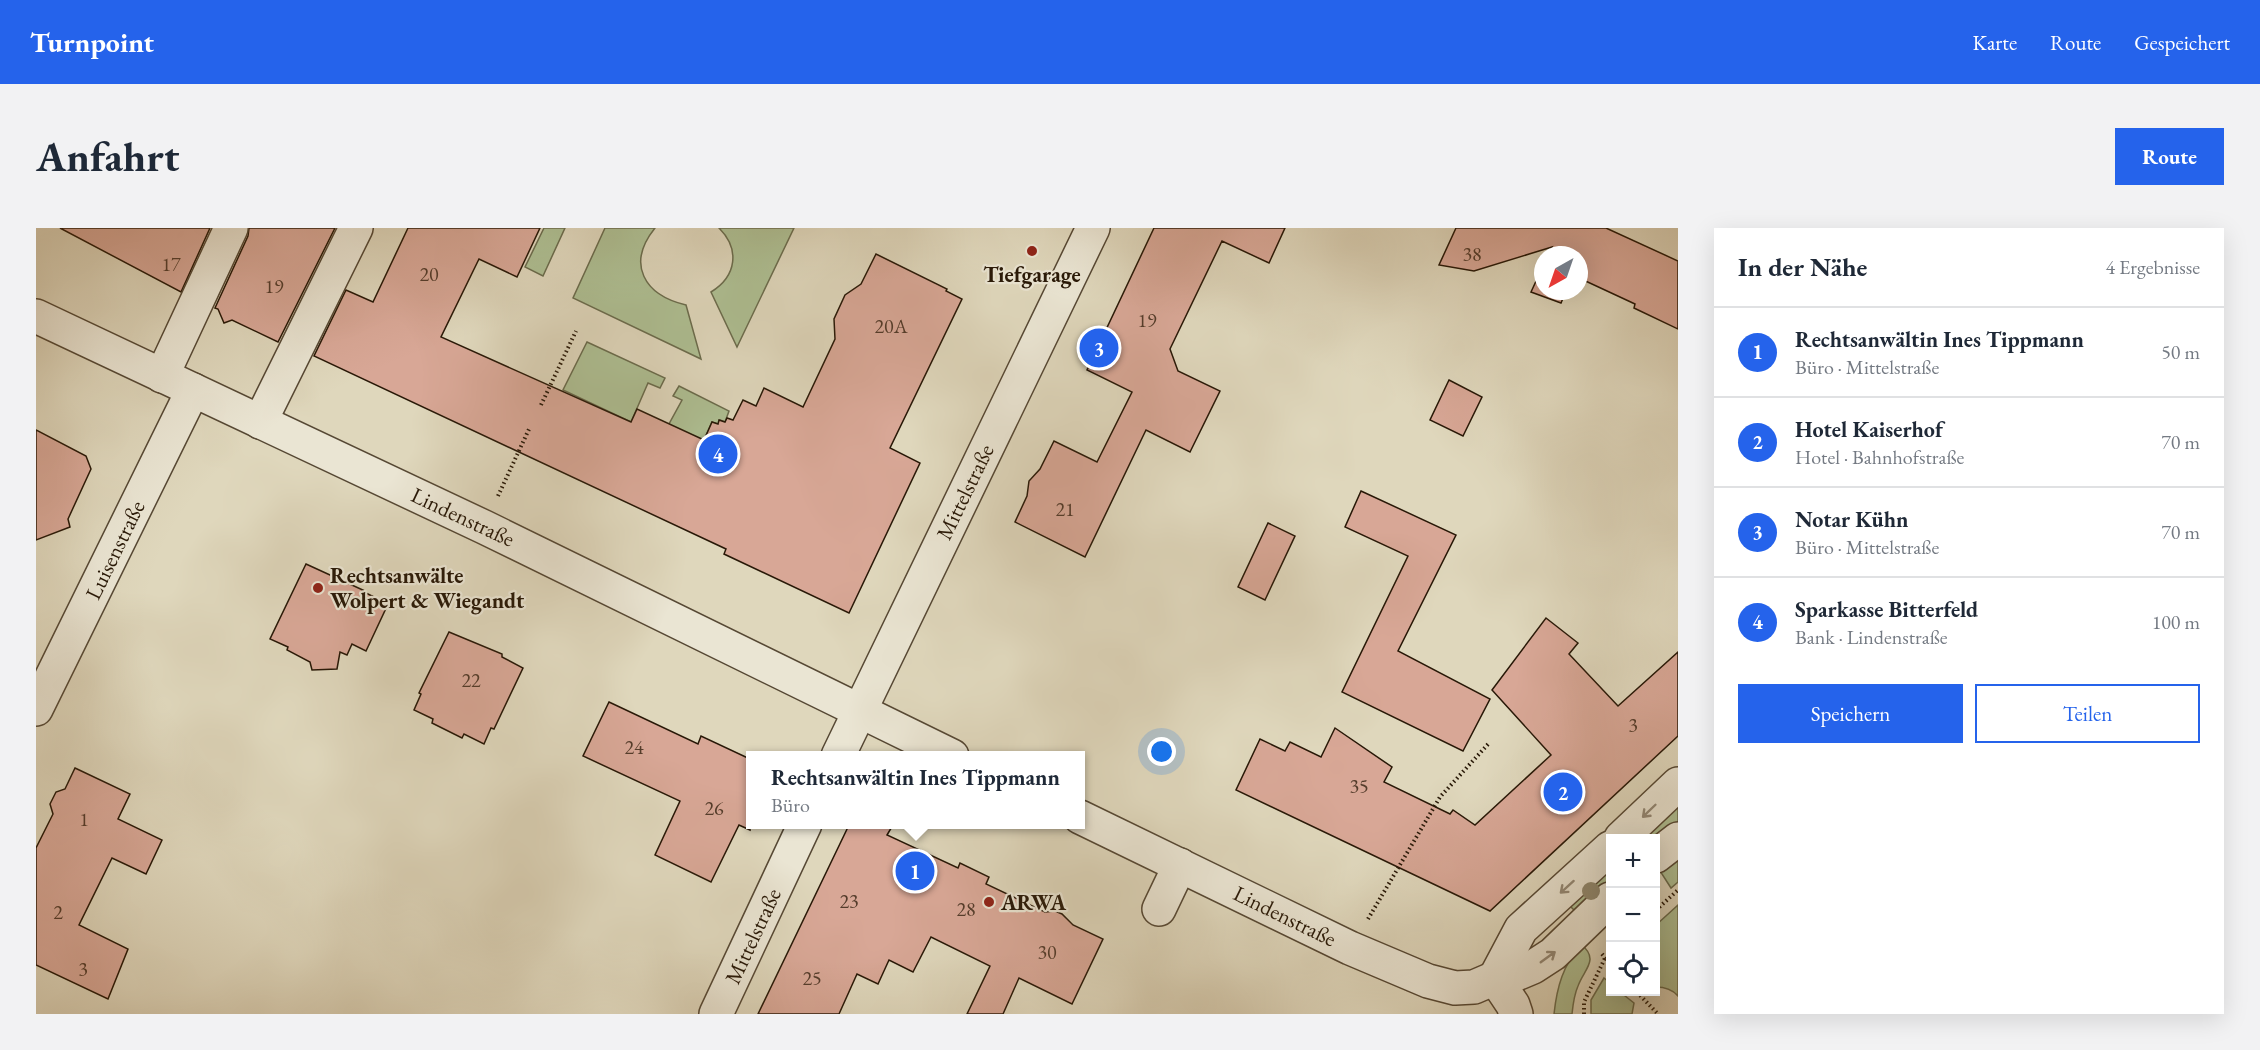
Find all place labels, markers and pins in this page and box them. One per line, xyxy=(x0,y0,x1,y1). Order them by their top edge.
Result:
marker: Tiefgarage xyxy=(1025,244,1039,258)
place label: Tiefgarage xyxy=(983,260,1081,289)
pin: 3 xyxy=(1080,326,1118,370)
pin: 4 xyxy=(698,432,738,476)
place label: Rechtsanwälte Wolpert & Wiegandt xyxy=(330,561,525,615)
marker: Rechtsanwälte Wolpert & Wiegandt xyxy=(311,581,325,595)
pin: 2 xyxy=(1544,770,1582,814)
pin: 1 xyxy=(896,848,934,894)
place label: ARWA xyxy=(1000,888,1066,917)
marker: ARWA xyxy=(982,895,996,909)

